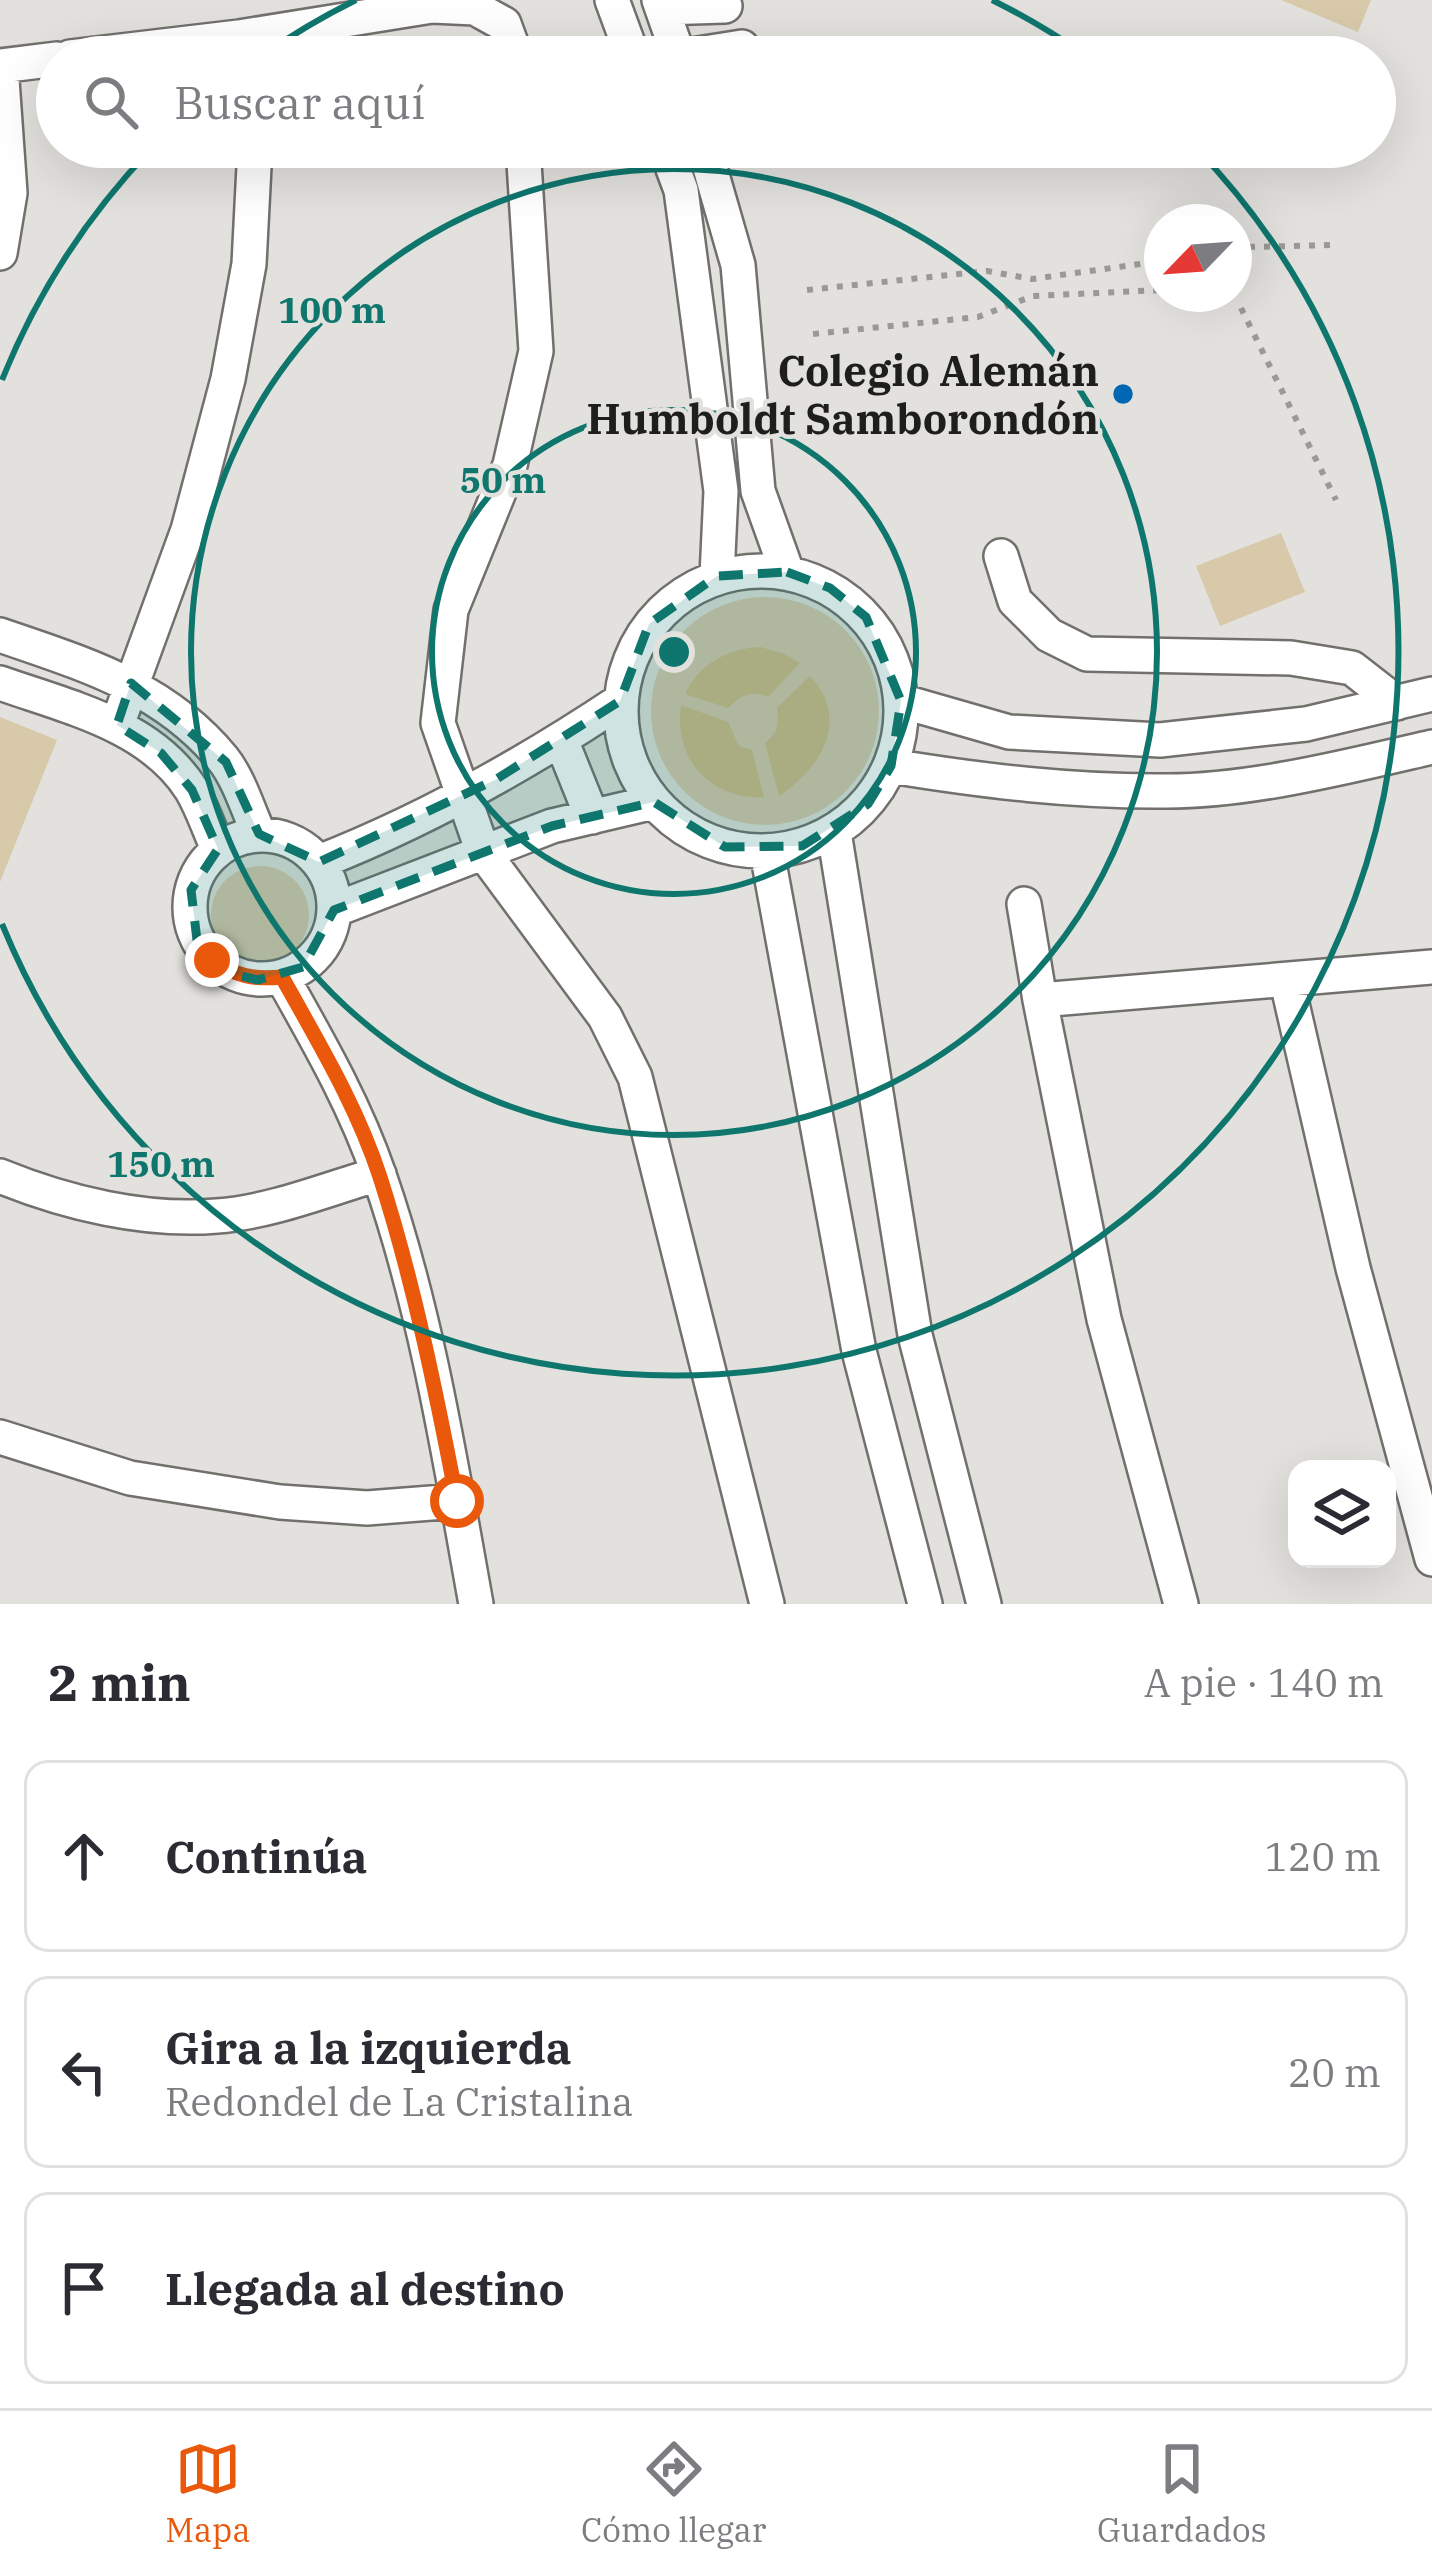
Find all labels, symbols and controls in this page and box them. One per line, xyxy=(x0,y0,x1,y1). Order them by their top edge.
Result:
search box xyxy=(36,36,1396,168)
icon: search xyxy=(78,69,144,135)
text: Buscar aquí xyxy=(174,73,425,131)
north arrow xyxy=(1144,204,1252,312)
text: 100 m xyxy=(278,286,386,333)
place label: Colegio Alemán Humboldt Samborondón xyxy=(586,343,1099,446)
marker: Colegio Alemán Humboldt Samborondón xyxy=(1110,381,1136,407)
text: 50 m xyxy=(460,456,546,503)
centre of rings xyxy=(653,631,695,673)
route end xyxy=(185,933,239,987)
text: 150 m xyxy=(107,1140,215,1187)
map controls xyxy=(1288,1460,1396,1568)
button: layers xyxy=(1288,1460,1396,1568)
route start xyxy=(430,1474,484,1528)
text: 2 min xyxy=(48,1649,191,1715)
text: A pie · 140 m xyxy=(1144,1657,1384,1708)
icon: ahead xyxy=(51,1823,117,1889)
text: Continúa xyxy=(165,1827,367,1885)
text: 120 m xyxy=(1265,1831,1381,1882)
text: Gira a la izquierda xyxy=(165,2018,572,2076)
icon: left xyxy=(51,2039,117,2105)
text: 20 m xyxy=(1288,2047,1381,2098)
text: Redondel de La Cristalina xyxy=(165,2076,633,2127)
icon: arrive xyxy=(51,2255,117,2321)
text: Llegada al destino xyxy=(165,2259,565,2317)
tab: Mapa xyxy=(165,2436,251,2551)
tab: Cómo llegar xyxy=(581,2436,767,2551)
tab: Guardados xyxy=(1097,2436,1267,2551)

